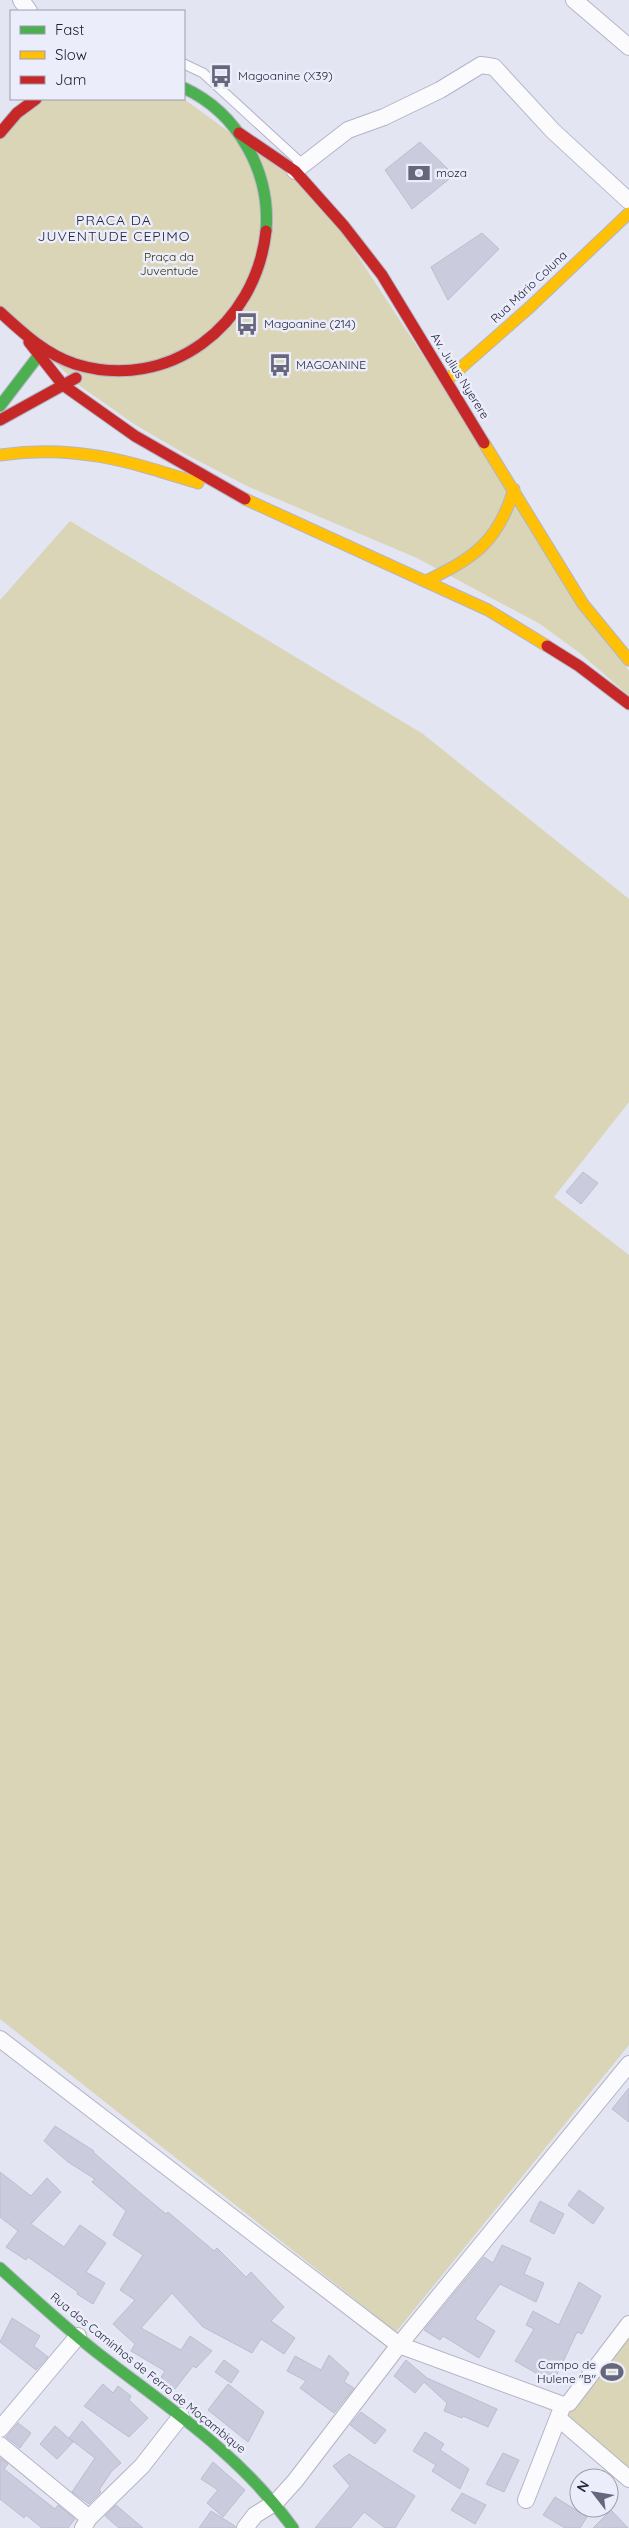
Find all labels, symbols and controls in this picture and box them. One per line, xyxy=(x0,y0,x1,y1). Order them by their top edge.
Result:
legend xyxy=(10,10,185,100)
text: Fast xyxy=(55,20,84,39)
text: Slow xyxy=(55,45,87,64)
bus stop icon: Magoanine (X39) xyxy=(208,63,234,89)
place label: Magoanine (X39) xyxy=(238,68,333,83)
text: Jam xyxy=(55,70,86,89)
bank icon: moza xyxy=(406,160,432,186)
place label: moza xyxy=(436,165,467,180)
district label: PRACA DA JUVENTUDE CEPIMO xyxy=(38,211,190,245)
street label: Rua Mário Coluna xyxy=(487,247,570,326)
park label: Praça da Juventude xyxy=(140,249,199,278)
bus stop icon: Magoanine (214) xyxy=(234,311,260,337)
place label: Magoanine (214) xyxy=(264,316,356,331)
street label: Av. Julius Nyerere xyxy=(428,330,493,422)
bus stop icon: MAGOANINE xyxy=(267,352,293,378)
place label: MAGOANINE xyxy=(296,357,366,372)
street label: Rua dos Caminhos de Ferro de Moçambique xyxy=(48,2289,249,2456)
place label: Campo de Hulene "B" xyxy=(537,2357,596,2386)
sports icon: Campo de Hulene "B" xyxy=(599,2359,625,2385)
north arrow xyxy=(569,2468,619,2518)
text: N xyxy=(572,2477,593,2495)

